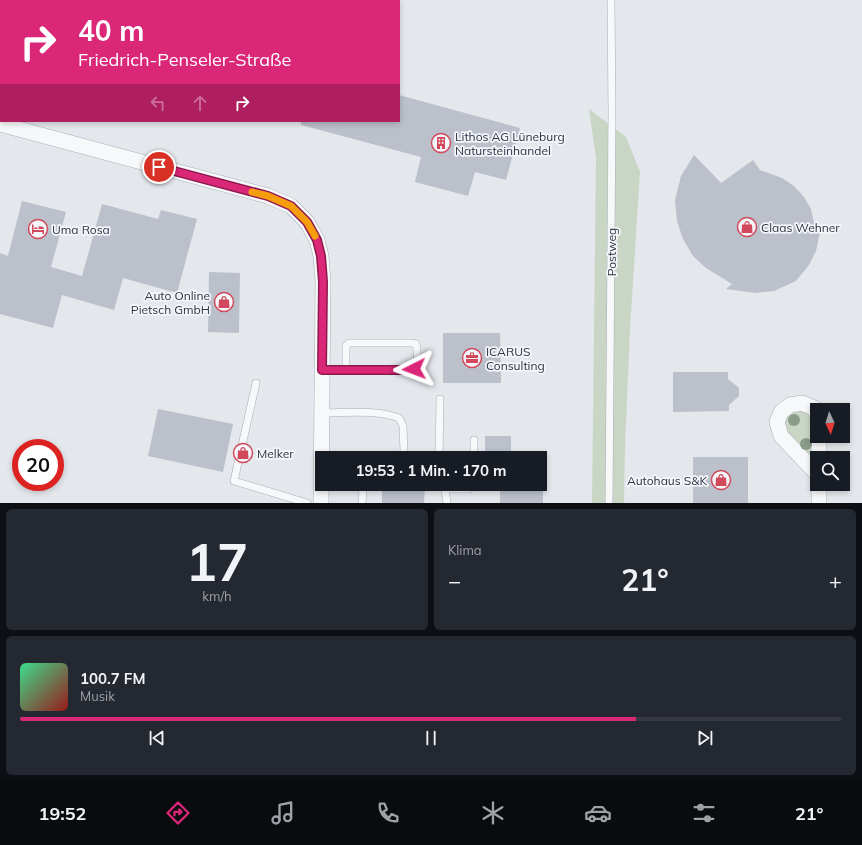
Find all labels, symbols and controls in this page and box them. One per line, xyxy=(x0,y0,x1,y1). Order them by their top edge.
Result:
text: 40 m xyxy=(78,13,144,48)
icon: right xyxy=(12,16,64,68)
text: Friedrich-Penseler-Straße xyxy=(78,48,291,71)
icon: left xyxy=(147,92,169,114)
icon: ahead xyxy=(189,92,211,114)
icon: right xyxy=(231,92,253,114)
place label: Lithos AG Lüneburg Natursteinhandel xyxy=(455,129,565,158)
building icon: Lithos AG Lüneburg Natursteinhandel xyxy=(430,132,452,154)
pin xyxy=(142,150,176,184)
icon: arrive xyxy=(148,156,170,178)
shop icon: Claas Wehner xyxy=(736,216,758,238)
hotel icon: Uma Rosa xyxy=(27,218,49,240)
place label: Claas Wehner xyxy=(761,220,840,235)
place label: Uma Rosa xyxy=(52,222,110,237)
street label: Postweg xyxy=(604,228,619,276)
place label: Auto Online Pietsch GmbH xyxy=(131,288,210,317)
shop icon: Auto Online Pietsch GmbH xyxy=(213,291,235,313)
place label: ICARUS Consulting xyxy=(486,344,545,373)
office icon: ICARUS Consulting xyxy=(461,347,483,369)
position arrow xyxy=(393,348,435,390)
north arrow xyxy=(810,403,850,443)
map controls xyxy=(810,403,850,491)
speed limit sign: 20 xyxy=(12,439,64,491)
shop icon: Melker xyxy=(232,442,254,464)
place label: Melker xyxy=(257,446,294,461)
button: search xyxy=(810,451,850,491)
text: 19:53 · 1 Min. · 170 m xyxy=(355,461,507,480)
shop icon: Autohaus S&K xyxy=(710,469,732,491)
place label: Autohaus S&K xyxy=(627,473,707,488)
text: 17 xyxy=(186,529,248,594)
text: Klima xyxy=(448,542,482,558)
text: 21° xyxy=(621,561,669,599)
text: − xyxy=(448,567,461,595)
text: + xyxy=(829,567,842,595)
text: km/h xyxy=(202,588,232,604)
text: 100.7 FM xyxy=(80,669,145,688)
text: Musik xyxy=(80,688,115,704)
icon: previous xyxy=(146,727,168,749)
icon: pause xyxy=(420,727,442,749)
icon: next xyxy=(694,727,716,749)
icon: directions xyxy=(164,799,192,827)
icon: music xyxy=(269,799,297,827)
icon: phone xyxy=(374,799,402,827)
icon: climate xyxy=(479,799,507,827)
icon: car xyxy=(584,799,612,827)
icon: filters xyxy=(690,799,718,827)
text: 19:52 xyxy=(39,802,86,825)
text: 21° xyxy=(795,802,823,825)

